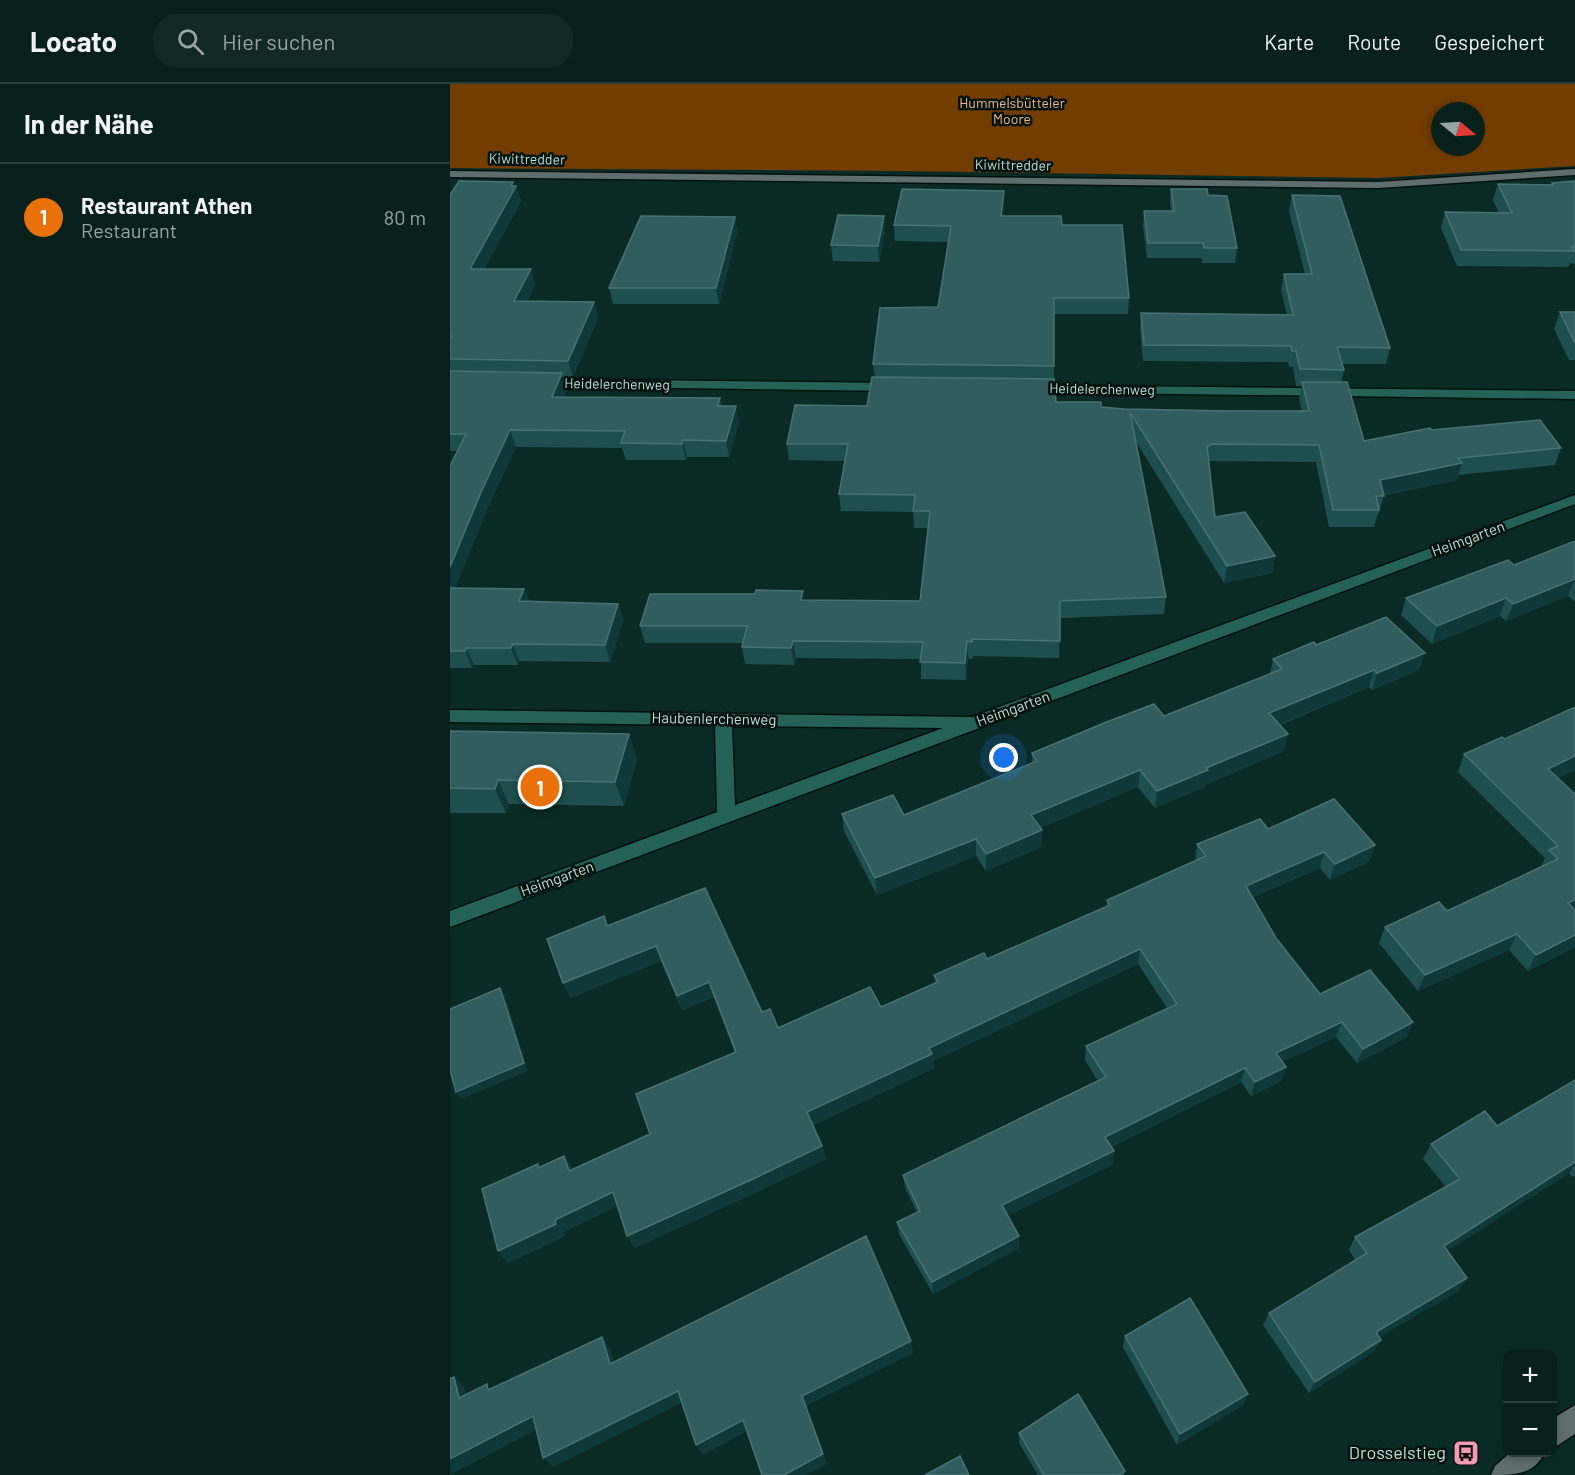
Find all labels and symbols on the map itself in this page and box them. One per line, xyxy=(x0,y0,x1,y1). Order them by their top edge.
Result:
park label: Hummelsbütteler Moore xyxy=(959,94,1065,127)
north arrow xyxy=(1431,102,1485,156)
street label: Kiwittredder xyxy=(489,149,565,168)
street label: Kiwittredder xyxy=(975,155,1051,174)
street label: Heidelerchenweg xyxy=(564,374,670,393)
street label: Heidelerchenweg xyxy=(1049,379,1155,398)
street label: Heimgarten xyxy=(1429,516,1507,560)
street label: Heimgarten xyxy=(974,686,1052,730)
street label: Haubenlerchenweg xyxy=(651,708,777,728)
your location xyxy=(989,743,1018,772)
pin: 1 xyxy=(520,764,560,810)
street label: Heimgarten xyxy=(518,856,596,900)
bus stop icon: Drosselstieg xyxy=(1451,1438,1481,1468)
place label: Drosselstieg xyxy=(1349,1441,1446,1463)

